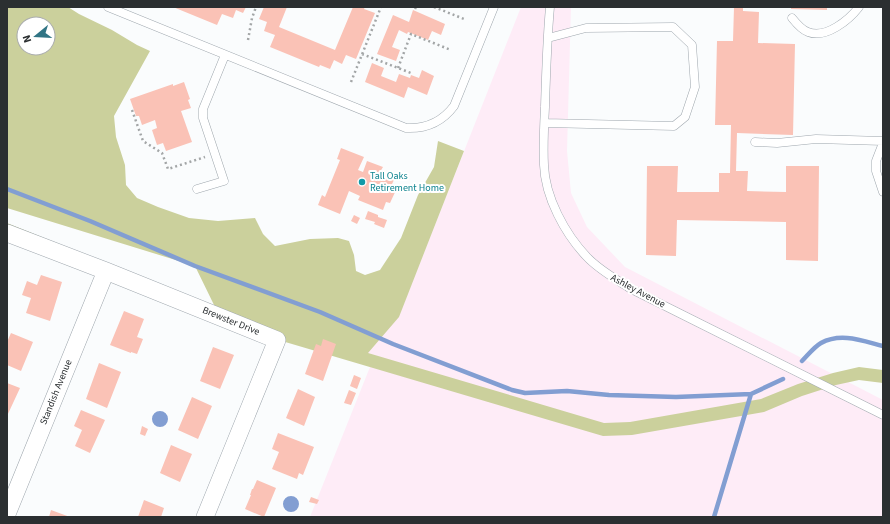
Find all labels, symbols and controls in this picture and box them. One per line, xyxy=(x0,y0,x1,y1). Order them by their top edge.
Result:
north arrow xyxy=(16,16,56,56)
text: N xyxy=(19,33,35,45)
place label: Tall Oaks Retirement Home xyxy=(370,169,444,195)
marker: Tall Oaks Retirement Home xyxy=(357,177,367,187)
street label: Ashley Avenue xyxy=(608,271,668,311)
street label: Brewster Drive xyxy=(200,303,262,339)
street label: Standish Avenue xyxy=(37,357,75,427)

